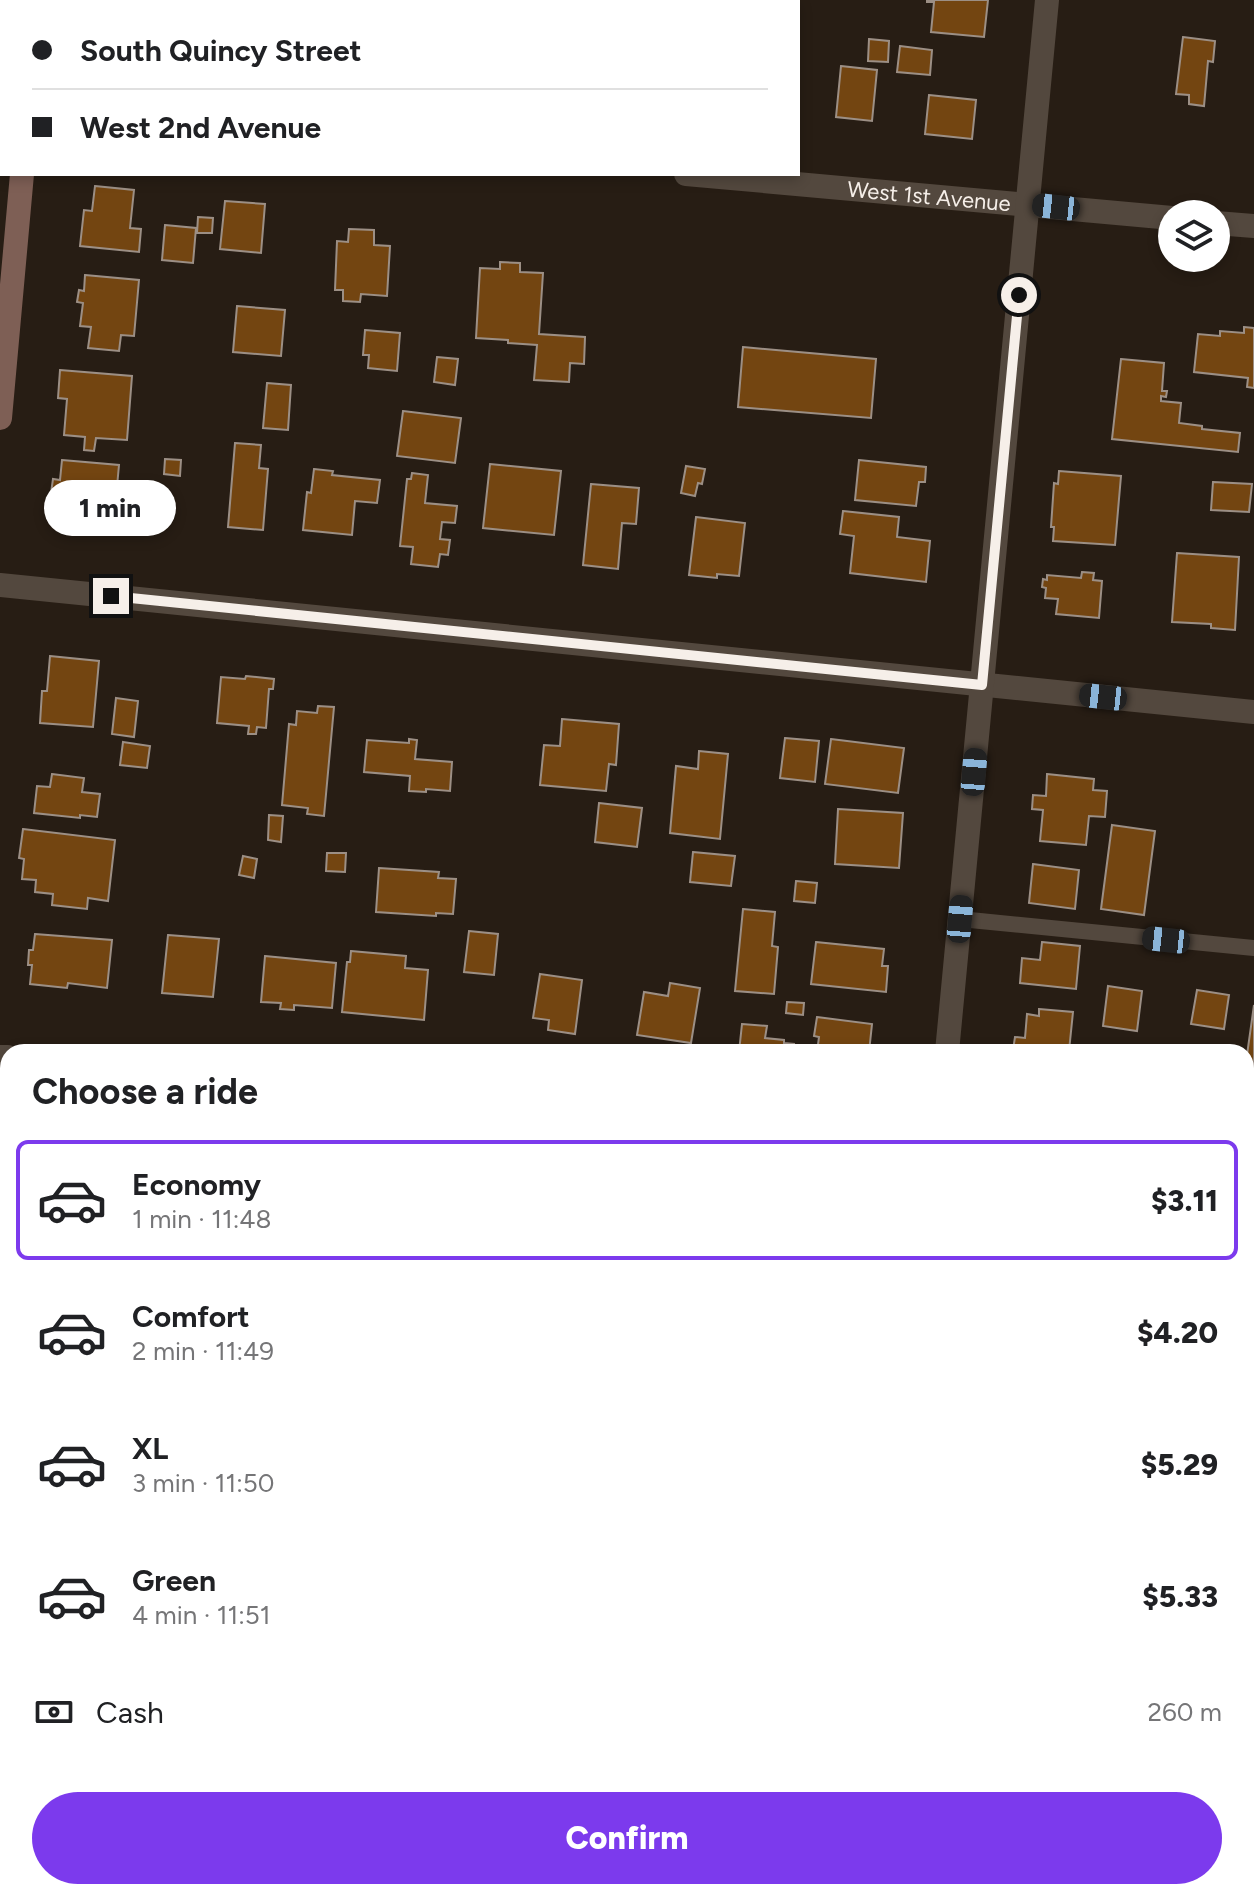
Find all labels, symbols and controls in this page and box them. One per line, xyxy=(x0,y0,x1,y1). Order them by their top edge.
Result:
text: South Quincy Street xyxy=(80,32,362,69)
text: West 2nd Avenue xyxy=(80,109,321,146)
street label: West 1st Avenue xyxy=(846,175,1012,217)
car xyxy=(1031,193,1081,221)
map controls xyxy=(1158,200,1230,272)
button: layers xyxy=(1158,200,1230,272)
route start xyxy=(1001,277,1037,313)
callout: 1 min xyxy=(45,480,177,536)
text: 1 min xyxy=(79,492,141,524)
route end xyxy=(93,578,129,614)
car xyxy=(1078,683,1128,711)
car xyxy=(960,747,988,797)
car xyxy=(946,894,974,944)
car xyxy=(1141,926,1191,954)
text: Choose a ride xyxy=(32,1070,258,1113)
icon: car xyxy=(36,1164,108,1236)
text: Economy xyxy=(132,1166,261,1203)
text: $3.11 xyxy=(1151,1182,1218,1219)
text: 1 min · 11:48 xyxy=(132,1203,271,1235)
icon: car xyxy=(36,1296,108,1368)
text: Comfort xyxy=(132,1298,250,1335)
text: $4.20 xyxy=(1137,1314,1218,1351)
text: 2 min · 11:49 xyxy=(132,1335,274,1367)
icon: car xyxy=(36,1428,108,1500)
text: XL xyxy=(132,1430,168,1467)
text: $5.29 xyxy=(1141,1446,1218,1483)
text: 3 min · 11:50 xyxy=(132,1467,274,1499)
icon: car xyxy=(36,1560,108,1632)
text: Green xyxy=(132,1562,216,1599)
text: $5.33 xyxy=(1142,1578,1218,1615)
text: 4 min · 11:51 xyxy=(132,1599,270,1631)
icon: cash xyxy=(32,1690,76,1734)
text: Cash xyxy=(96,1694,164,1731)
text: 260 m xyxy=(1148,1696,1222,1728)
button: Confirm xyxy=(32,1792,1222,1884)

